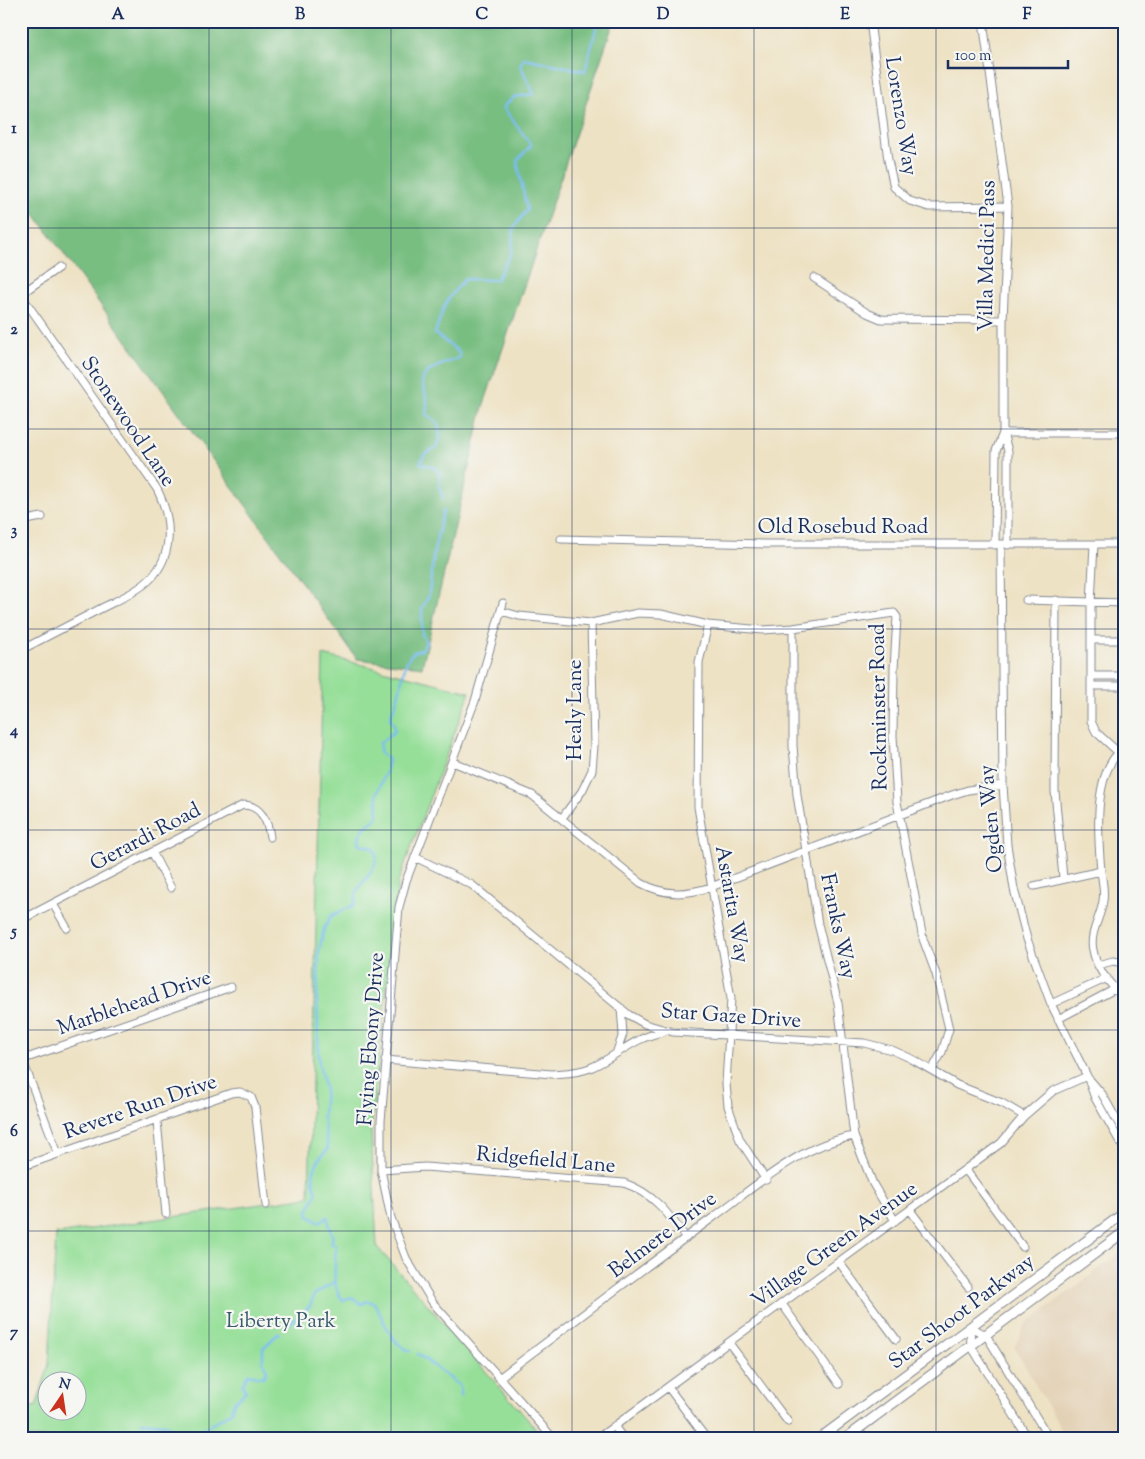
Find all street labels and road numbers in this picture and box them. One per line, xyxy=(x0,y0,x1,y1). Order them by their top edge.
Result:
street label: Lorenzo Way xyxy=(876,55,924,178)
street label: Villa Medici Pass xyxy=(972,180,1004,332)
street label: Stonewood Lane xyxy=(73,351,182,493)
street label: Old Rosebud Road xyxy=(758,513,929,543)
street label: Rockminster Road xyxy=(864,623,896,791)
street label: Healy Lane xyxy=(561,660,591,761)
street label: Ogden Way xyxy=(972,763,1012,874)
street label: Gerardi Road xyxy=(85,796,207,880)
street label: Astarita Way xyxy=(706,843,756,966)
street label: Franks Way xyxy=(811,871,863,983)
street label: Flying Ebony Drive xyxy=(351,951,393,1127)
street label: Marblehead Drive xyxy=(54,963,216,1044)
street label: Star Gaze Drive xyxy=(659,997,802,1037)
street label: Revere Run Drive xyxy=(60,1068,221,1148)
street label: Ridgefield Lane xyxy=(475,1140,617,1182)
street label: Village Green Avenue xyxy=(746,1175,924,1316)
street label: Belmere Drive xyxy=(603,1185,723,1286)
street label: Star Shoot Parkway xyxy=(883,1247,1042,1378)

